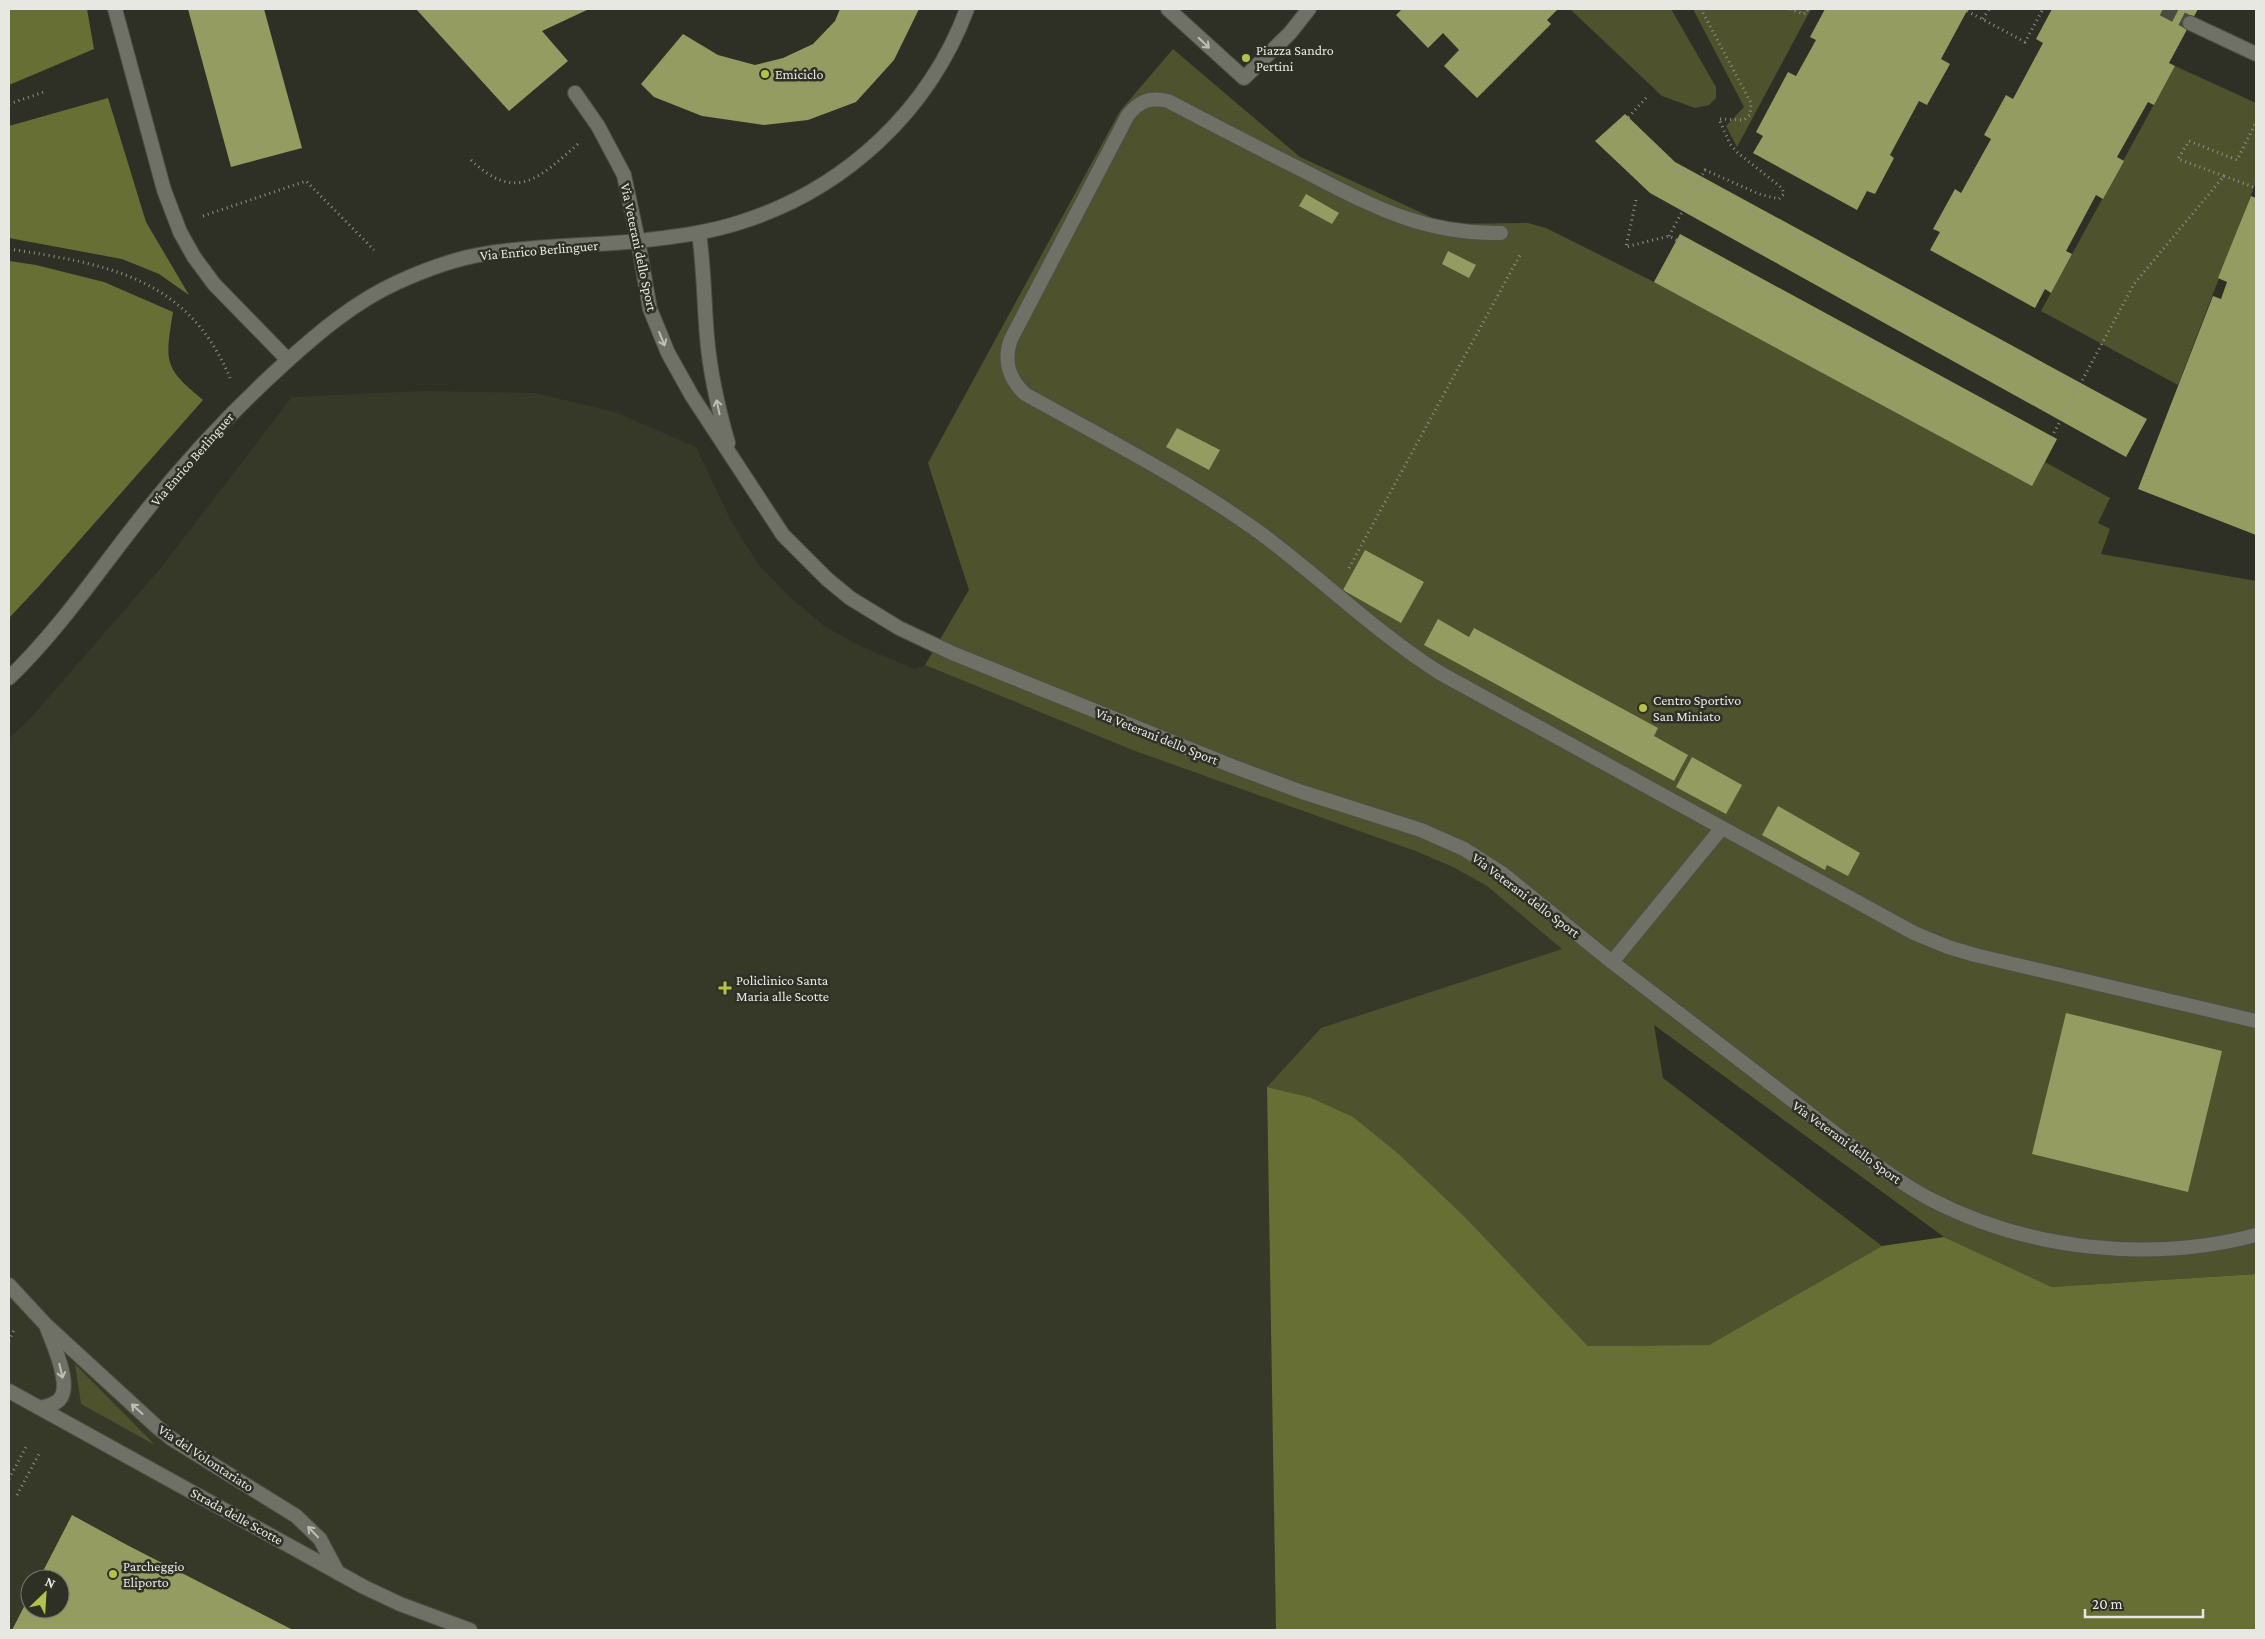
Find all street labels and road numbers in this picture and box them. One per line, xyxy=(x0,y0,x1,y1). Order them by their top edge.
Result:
street label: Via Veterani dello Sport xyxy=(618,181,660,313)
street label: Via Enrico Berlinguer xyxy=(479,237,599,263)
street label: Via Enrico Berlinguer xyxy=(147,409,237,509)
street label: Via Veterani dello Sport xyxy=(1093,704,1221,768)
street label: Via Veterani dello Sport xyxy=(1469,849,1583,941)
street label: Via Veterani dello Sport xyxy=(1789,1097,1905,1187)
street label: Via del Volontariato xyxy=(155,1421,257,1495)
street label: Strada delle Scotte xyxy=(188,1484,286,1548)

